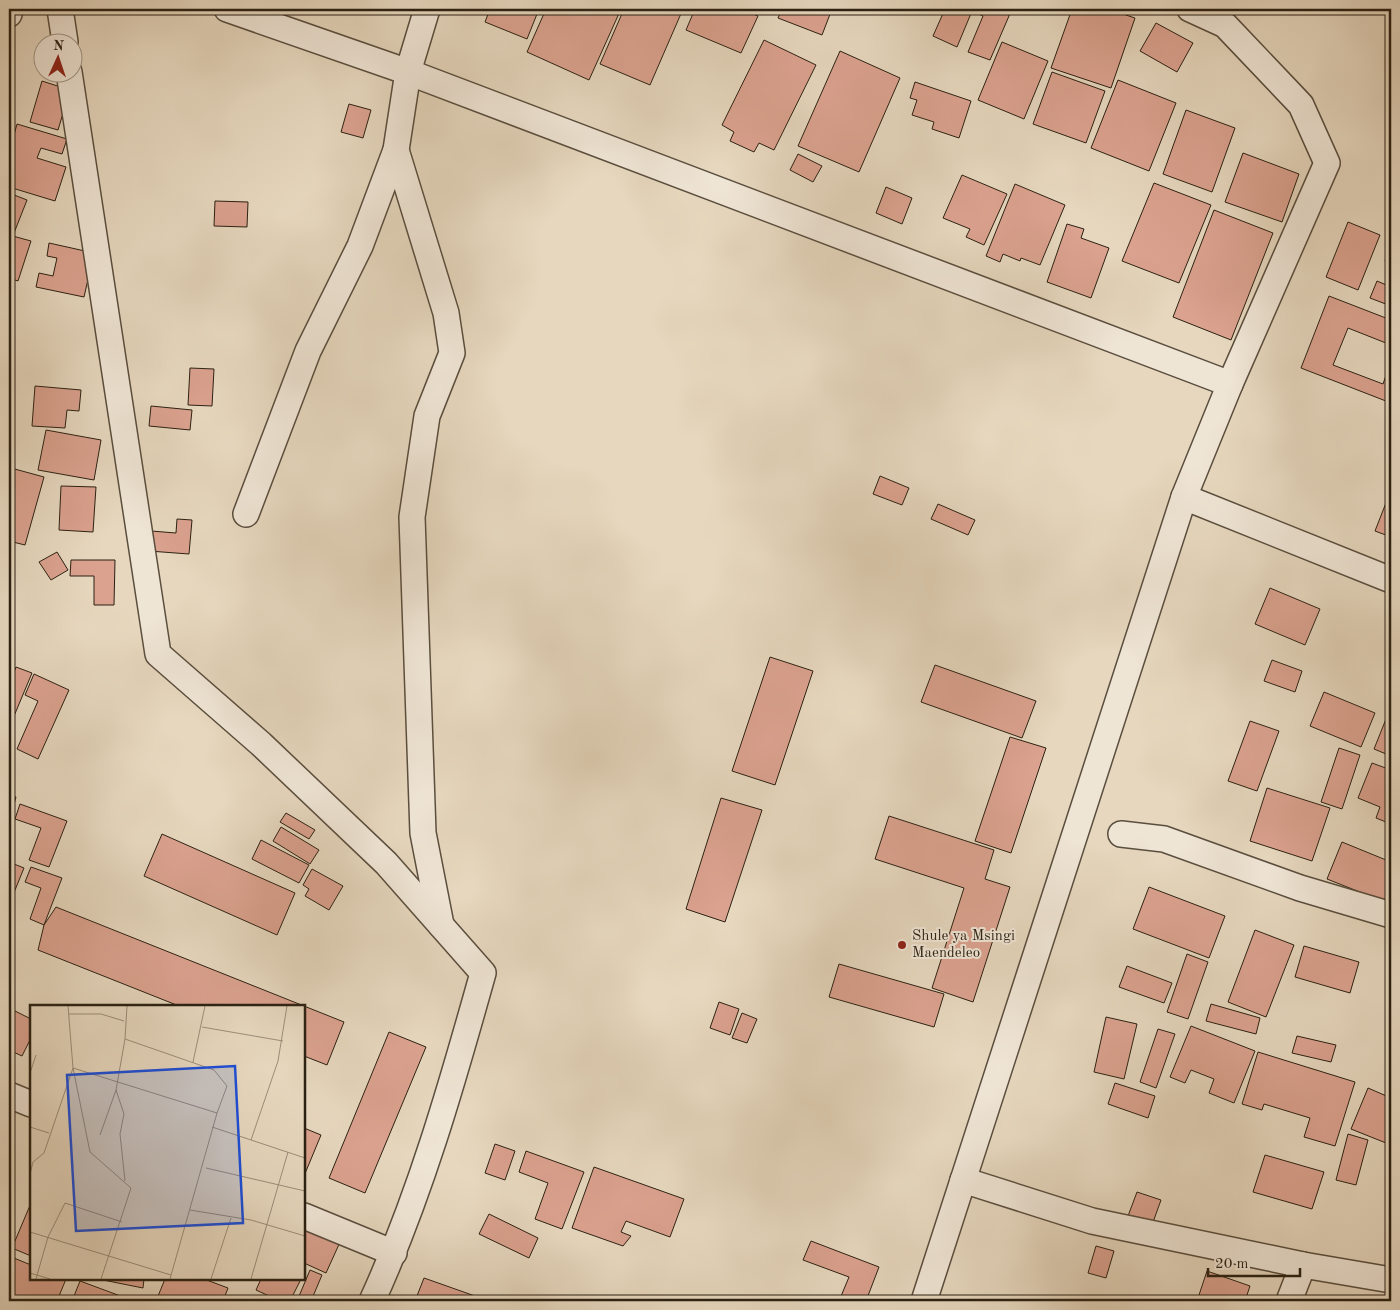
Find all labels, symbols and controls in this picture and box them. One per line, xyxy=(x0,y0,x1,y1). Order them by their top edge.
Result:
north arrow xyxy=(32,32,82,82)
text: N xyxy=(53,39,65,53)
place label: Shule ya Msingi Maendeleo xyxy=(912,929,1015,961)
marker: Shule ya Msingi Maendeleo xyxy=(896,939,908,951)
inset map xyxy=(30,1005,305,1280)
scale bar xyxy=(1208,1245,1300,1277)
text: 20 m xyxy=(1215,1257,1249,1272)

